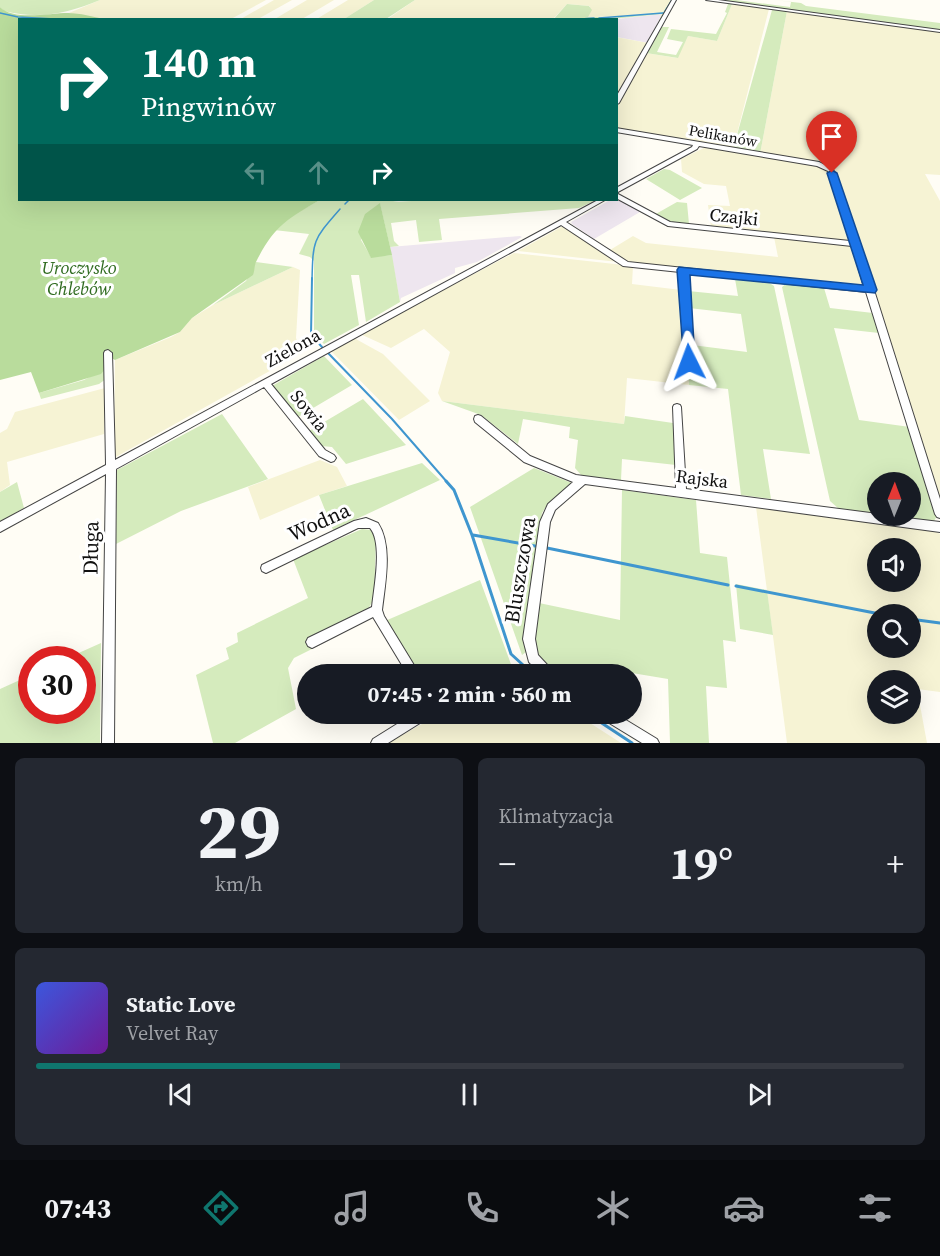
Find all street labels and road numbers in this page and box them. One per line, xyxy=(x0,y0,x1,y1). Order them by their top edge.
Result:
street label: Pelikanów xyxy=(687,119,760,152)
street label: Czajki xyxy=(708,202,760,231)
street label: Zielona xyxy=(261,322,326,373)
street label: Sowia xyxy=(285,384,335,438)
street label: Rajska xyxy=(674,463,730,494)
street label: Wodna xyxy=(283,495,355,548)
street label: Bluszczowa xyxy=(497,514,542,625)
street label: Długa xyxy=(76,520,105,575)

